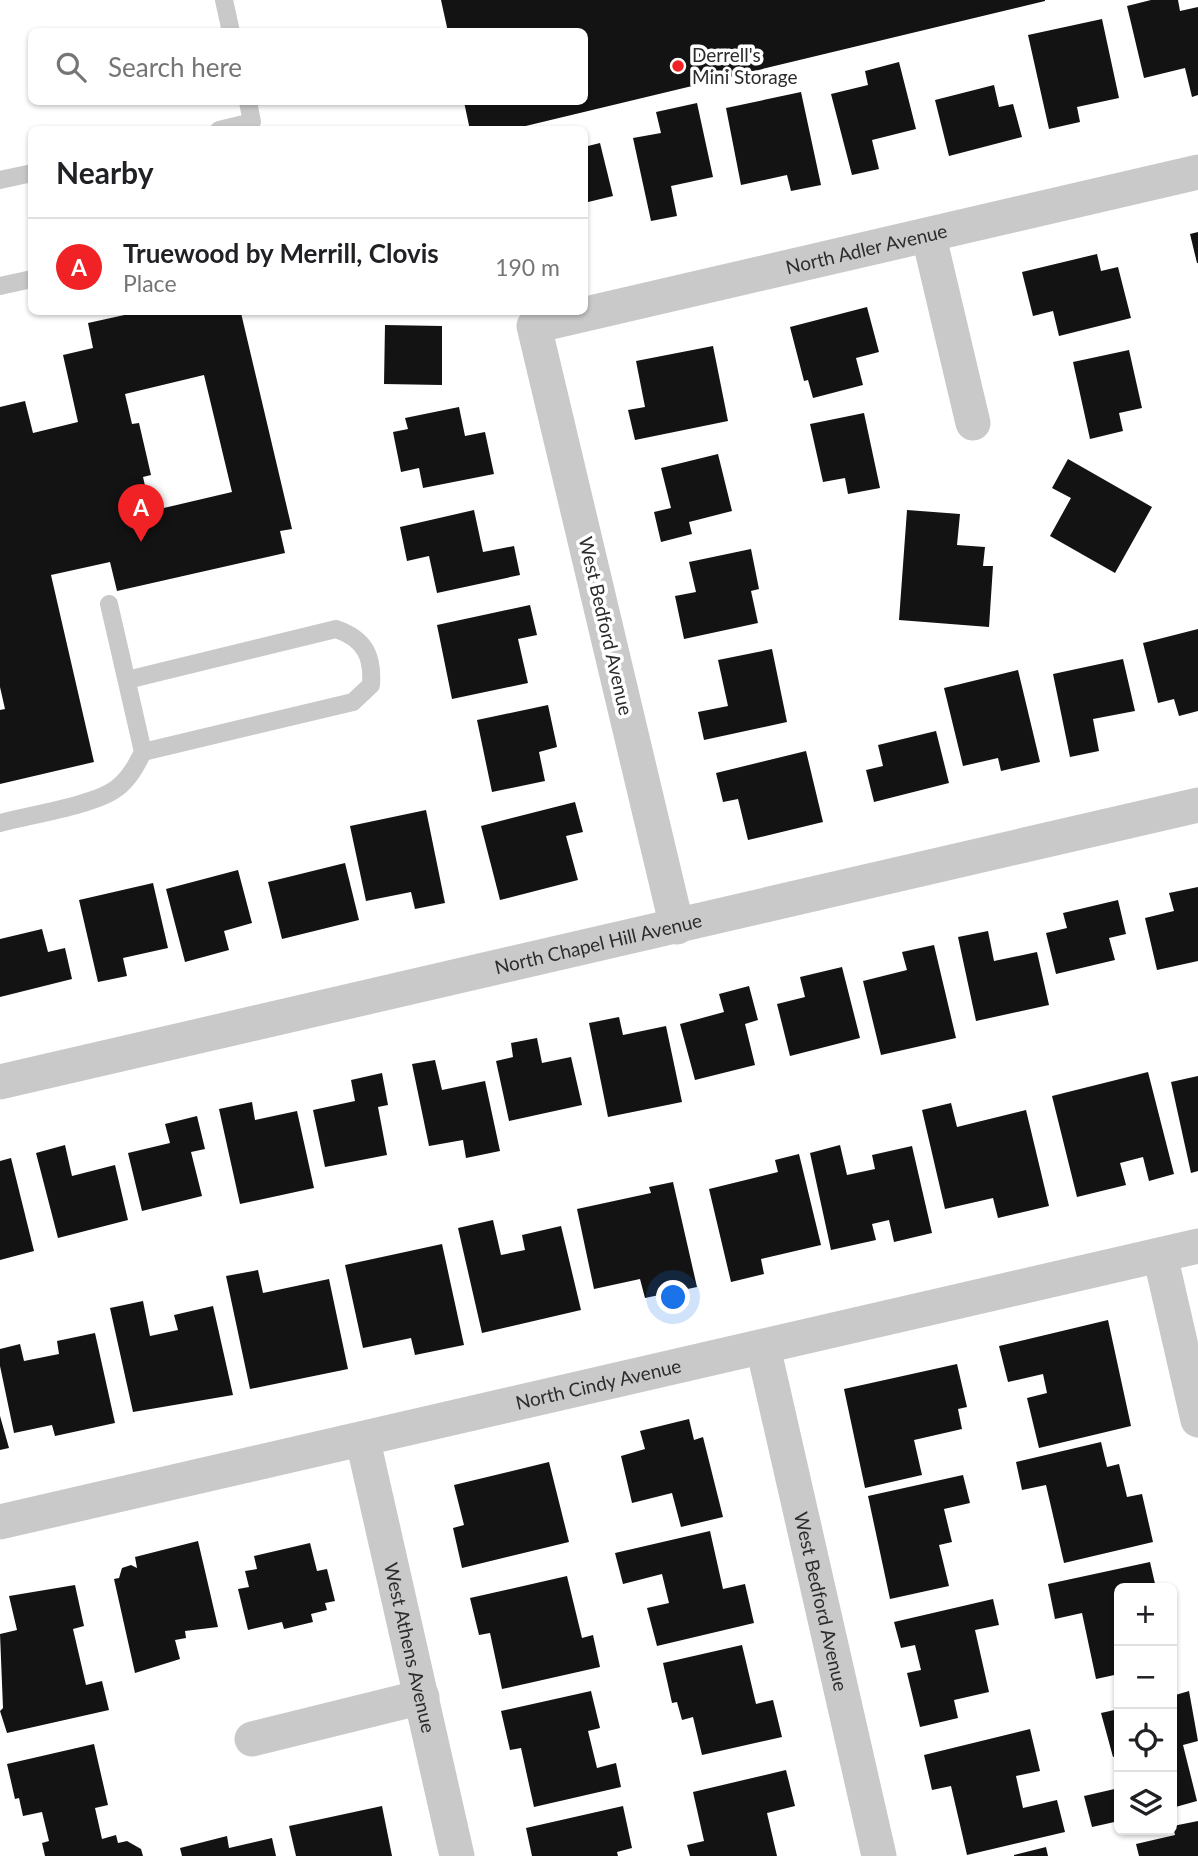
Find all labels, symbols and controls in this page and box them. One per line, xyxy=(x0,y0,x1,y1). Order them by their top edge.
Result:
search box xyxy=(28,28,588,105)
place label: Derrell's Mini Storage xyxy=(692,43,797,88)
icon: search xyxy=(52,48,90,86)
text: Search here xyxy=(108,51,242,83)
marker: Derrell's Mini Storage xyxy=(670,58,686,74)
text: Nearby xyxy=(56,154,154,190)
street label: North Adler Avenue xyxy=(783,219,949,278)
text: Truewood by Merrill, Clovis xyxy=(123,237,439,269)
text: A xyxy=(71,253,87,281)
text: 190 m xyxy=(495,253,560,281)
text: Place xyxy=(123,269,177,297)
pin: A xyxy=(118,484,164,542)
street label: West Bedford Avenue xyxy=(575,534,638,718)
street label: North Chapel Hill Avenue xyxy=(492,908,704,978)
your location xyxy=(656,1280,690,1314)
street label: North Cindy Avenue xyxy=(513,1353,683,1414)
street label: West Bedford Avenue xyxy=(790,1510,853,1693)
street label: West Athens Avenue xyxy=(380,1560,441,1735)
map controls xyxy=(1114,1583,1177,1835)
button: + xyxy=(1114,1583,1177,1646)
button: − xyxy=(1114,1646,1177,1709)
button: locate xyxy=(1114,1709,1177,1772)
button: layers xyxy=(1114,1772,1177,1835)

